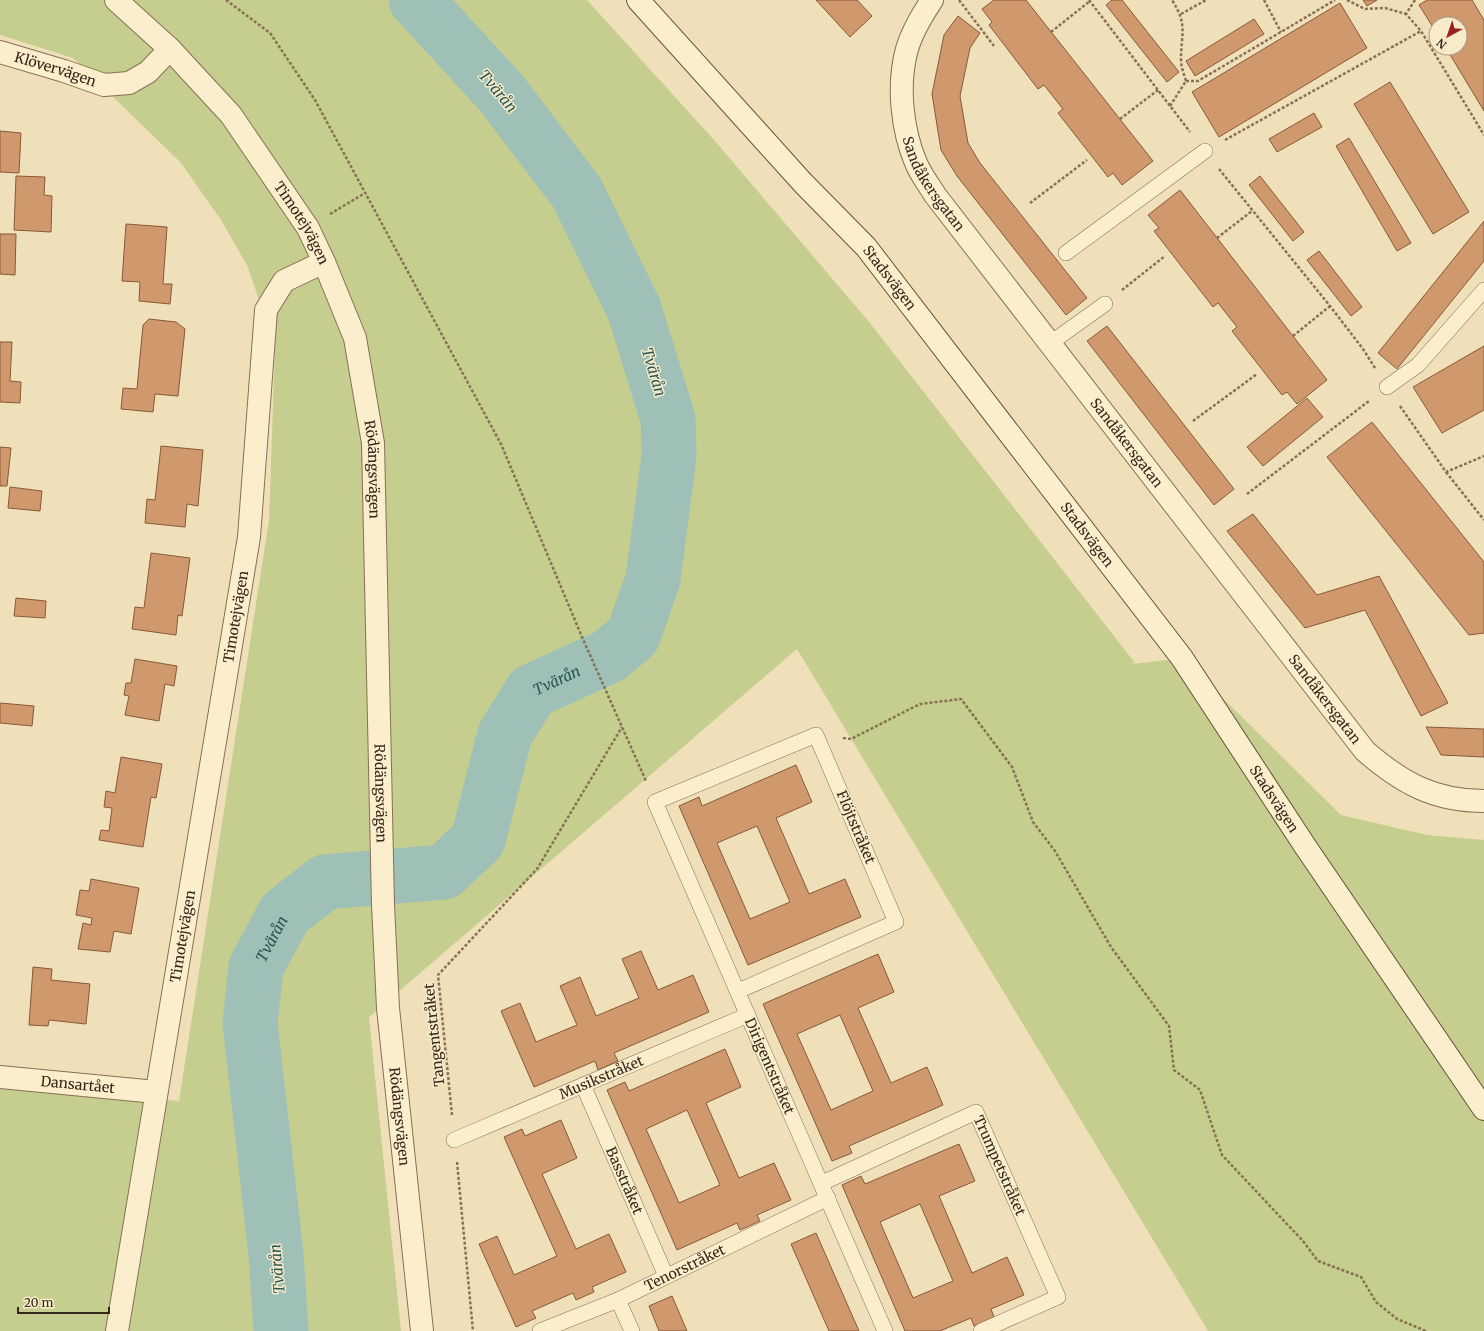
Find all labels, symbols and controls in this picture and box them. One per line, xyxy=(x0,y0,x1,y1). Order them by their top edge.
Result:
north arrow xyxy=(1428,16,1468,56)
text: N xyxy=(1434,35,1449,52)
street label: Klövervägen xyxy=(12,48,99,91)
water label: Tvärån xyxy=(475,66,521,116)
street label: Sandåkersgatan xyxy=(899,134,969,235)
street label: Timotejvägen xyxy=(270,178,333,267)
street label: Stadsvägen xyxy=(859,242,920,314)
water label: Tvärån xyxy=(638,345,670,399)
street label: Sandåkersgatan xyxy=(1086,394,1167,491)
street label: Rödängsvägen xyxy=(360,419,384,519)
street label: Stadsvägen xyxy=(1057,499,1118,571)
street label: Timotejvägen xyxy=(219,569,252,664)
street label: Sandåkersgatan xyxy=(1285,651,1365,747)
water label: Tvärån xyxy=(530,661,583,699)
street label: Rödängsvägen xyxy=(371,744,391,843)
street label: Stadsvägen xyxy=(1246,762,1303,836)
street label: Flöjtstråket xyxy=(832,788,880,867)
street label: Timotejvägen xyxy=(166,889,199,984)
water label: Tvärån xyxy=(251,912,291,965)
street label: Tangentstråket xyxy=(420,982,448,1088)
street label: Dirigentstråket xyxy=(741,1015,799,1117)
street label: Musikstråket xyxy=(556,1051,647,1103)
street label: Rödängsvägen xyxy=(385,1066,414,1167)
street label: Dansartået xyxy=(40,1072,116,1097)
street label: Trumpetstråket xyxy=(970,1113,1030,1219)
street label: Basstråket xyxy=(602,1144,647,1217)
street label: Tenorstråket xyxy=(641,1240,728,1295)
water label: Tvärån xyxy=(265,1243,289,1295)
scale bar xyxy=(18,1289,109,1315)
text: 20 m xyxy=(24,1295,53,1310)

